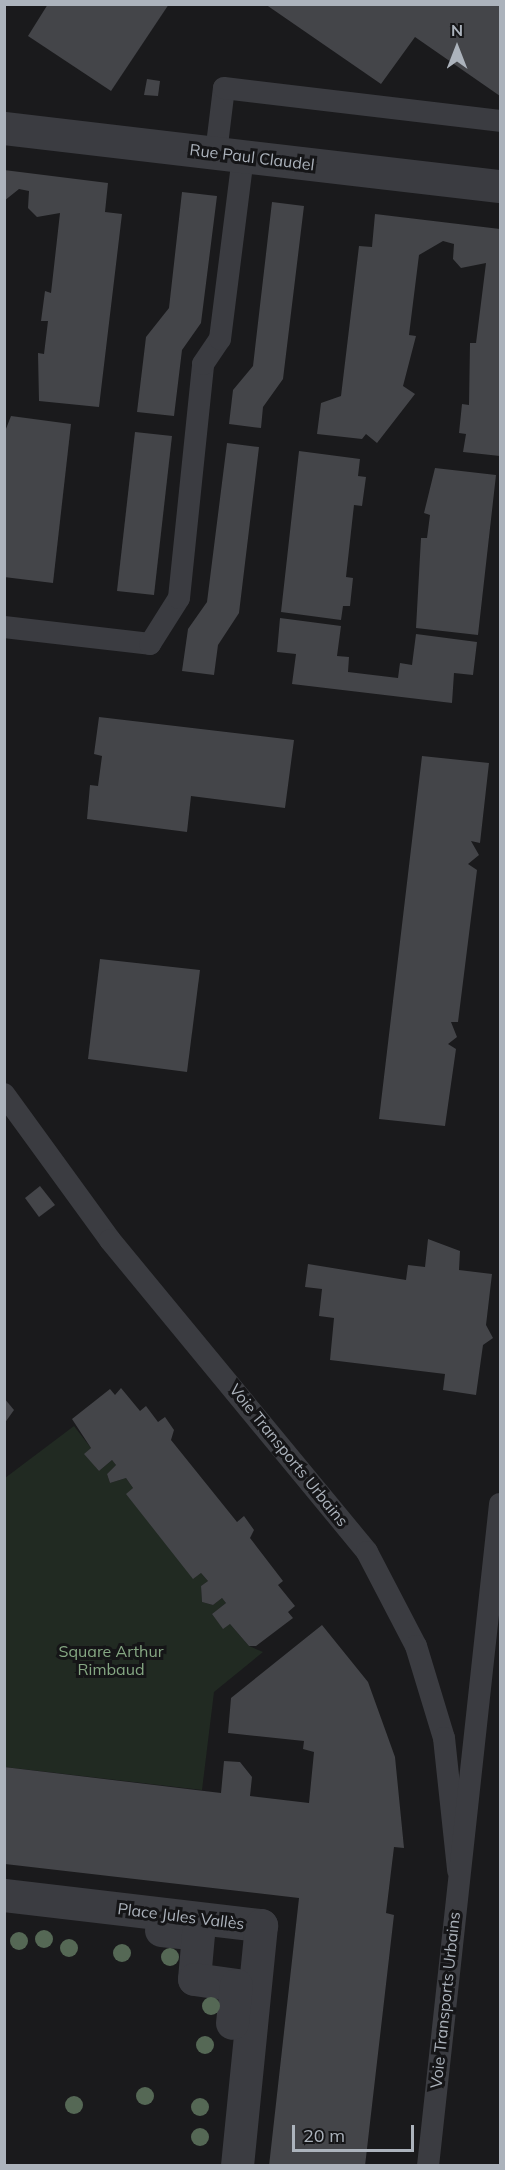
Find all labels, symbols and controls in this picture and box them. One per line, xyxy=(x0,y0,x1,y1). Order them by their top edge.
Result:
north arrow xyxy=(427,18,487,78)
text: N xyxy=(451,20,463,40)
street label: Rue Paul Claudel xyxy=(188,140,316,174)
street label: Voie Transports Urbains xyxy=(226,1380,352,1530)
park label: Square Arthur Rimbaud xyxy=(59,1641,163,1679)
street label: Place Jules Vallès xyxy=(116,1899,246,1933)
street label: Voie Transports Urbains xyxy=(426,1911,464,2089)
scale bar xyxy=(295,2113,416,2151)
text: 20 m xyxy=(303,2124,345,2147)

